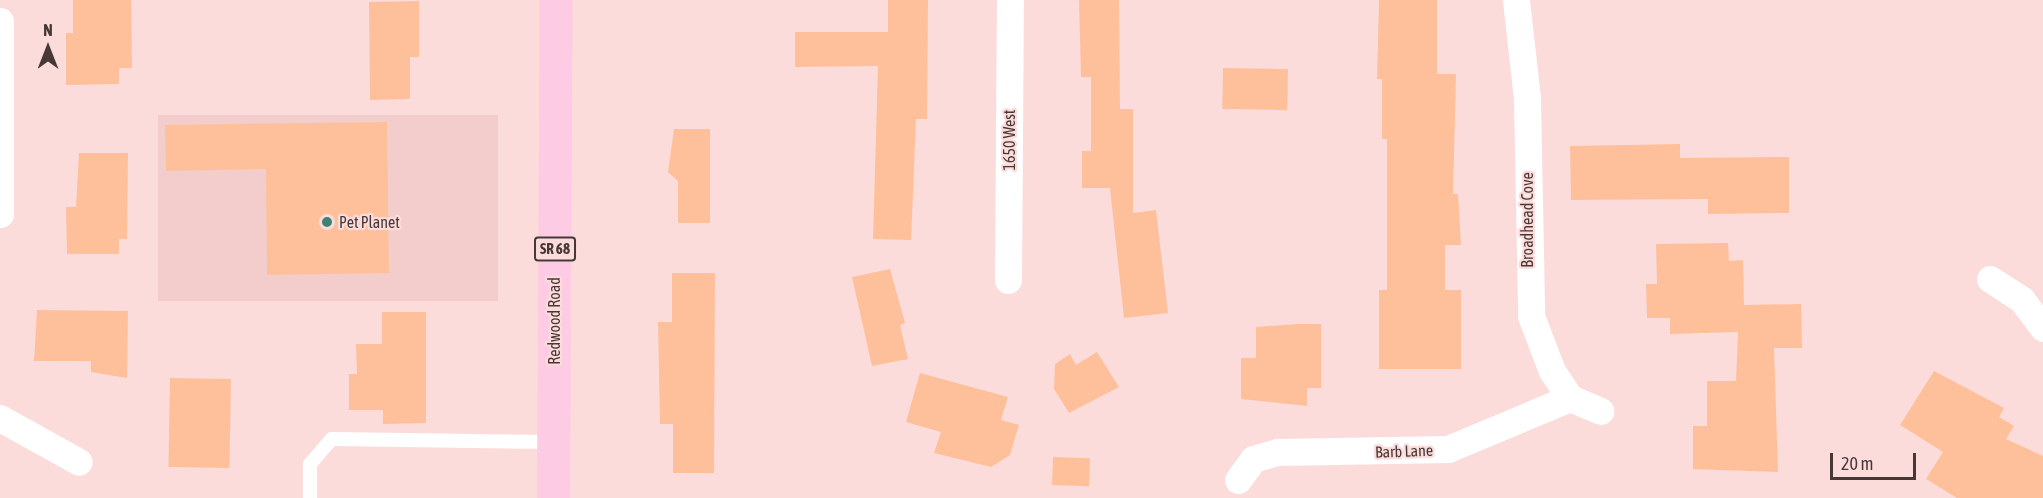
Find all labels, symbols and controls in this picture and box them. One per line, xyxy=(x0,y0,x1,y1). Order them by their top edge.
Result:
north arrow xyxy=(18,18,78,78)
text: N xyxy=(43,21,53,39)
street label: 1650 West xyxy=(999,110,1019,170)
street label: Broadhead Cove xyxy=(1517,172,1537,268)
place label: Pet Planet xyxy=(339,212,400,232)
marker: Pet Planet xyxy=(320,215,334,229)
road number: SR 68 xyxy=(534,237,576,261)
street label: Redwood Road xyxy=(544,277,564,365)
street label: Barb Lane xyxy=(1375,440,1433,462)
scale bar xyxy=(1833,441,1918,479)
text: 20 m xyxy=(1841,453,1873,474)

